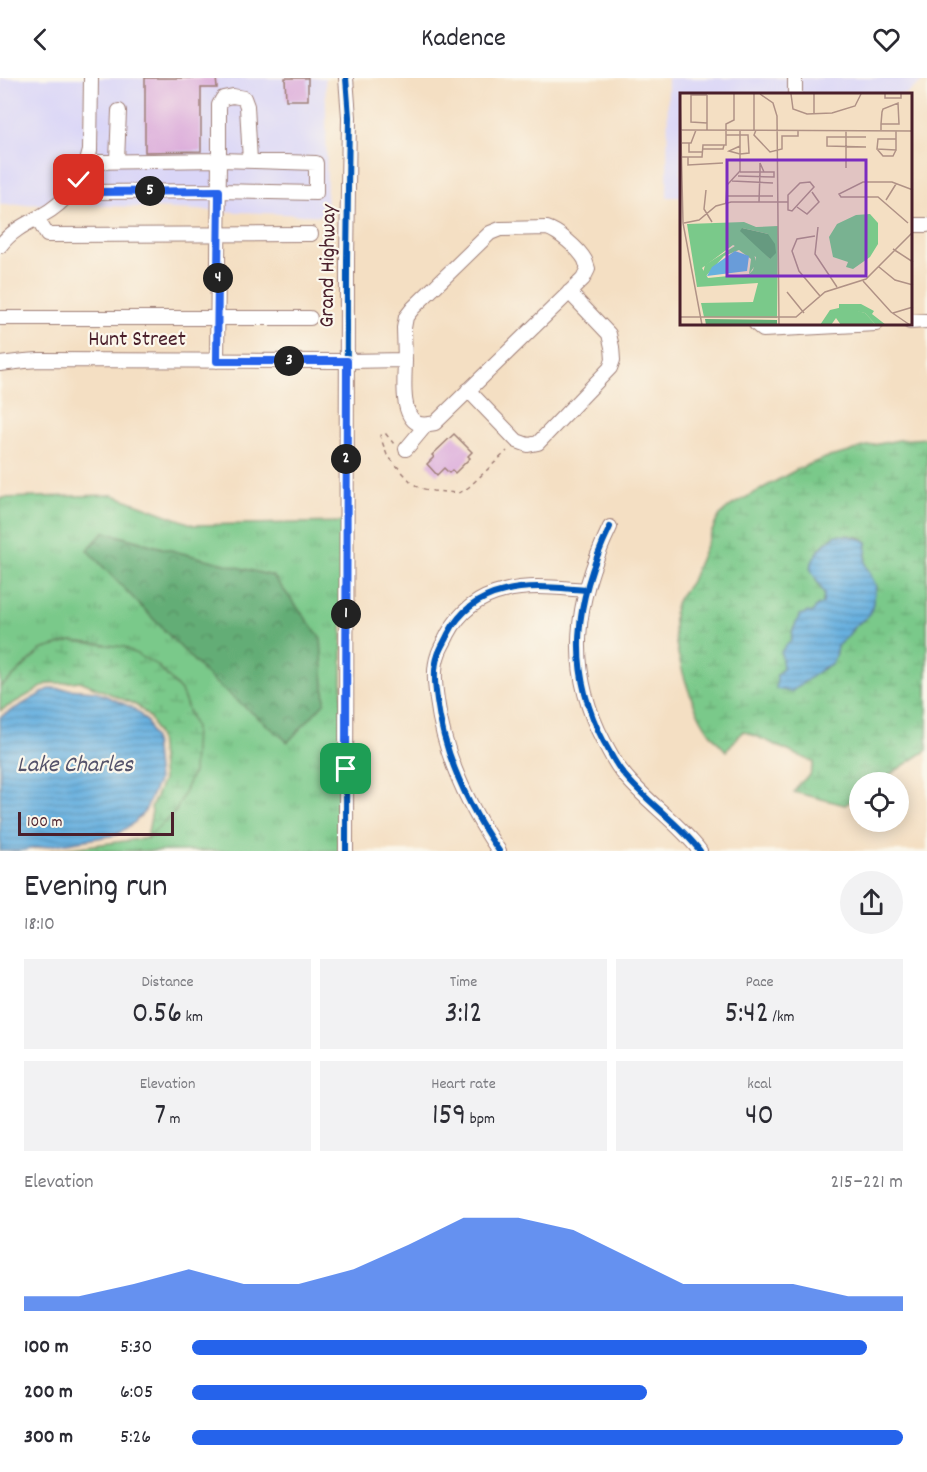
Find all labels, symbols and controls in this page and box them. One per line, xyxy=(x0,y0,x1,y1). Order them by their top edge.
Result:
text: Kadence xyxy=(421,20,506,59)
icon: back xyxy=(24,23,57,56)
icon: heart xyxy=(870,23,903,56)
inset map xyxy=(680,93,912,326)
pin xyxy=(53,154,104,205)
icon: check xyxy=(62,163,95,196)
pin: 5 xyxy=(135,176,165,206)
text: 5 xyxy=(146,179,154,202)
street label: Grand Highway xyxy=(312,203,346,328)
pin: 4 xyxy=(203,263,233,293)
text: 4 xyxy=(215,266,221,289)
street label: Hunt Street xyxy=(88,325,186,356)
pin: 3 xyxy=(274,346,304,376)
text: 3 xyxy=(285,349,293,372)
pin: 2 xyxy=(331,444,361,474)
text: 2 xyxy=(343,447,350,470)
pin: 1 xyxy=(331,599,361,629)
text: 1 xyxy=(344,602,348,625)
pin xyxy=(320,743,371,794)
water label: Lake Charles xyxy=(17,749,134,783)
icon: arrive xyxy=(329,752,362,785)
map controls xyxy=(849,772,909,832)
button: locate xyxy=(849,772,909,832)
scale bar xyxy=(18,809,174,836)
text: 100 m xyxy=(27,811,63,834)
text: Evening run xyxy=(24,865,168,912)
button: share xyxy=(840,871,903,934)
text: 18:10 xyxy=(24,911,55,939)
text: Distance xyxy=(141,971,194,994)
text: Time xyxy=(450,971,477,994)
text: Pace xyxy=(745,971,774,994)
text: 0.56 xyxy=(132,994,182,1037)
text: 3:12 xyxy=(445,994,482,1037)
text: 5:42 xyxy=(724,994,769,1037)
text: km xyxy=(182,1006,203,1029)
text: /km xyxy=(769,1006,795,1029)
text: Elevation xyxy=(140,1073,195,1096)
text: Heart rate xyxy=(431,1073,496,1096)
text: kcal xyxy=(747,1073,772,1096)
text: 7 xyxy=(154,1096,166,1139)
text: 159 xyxy=(432,1096,466,1139)
text: 40 xyxy=(745,1096,774,1139)
text: m xyxy=(166,1108,181,1131)
text: bpm xyxy=(466,1108,495,1131)
text: Elevation xyxy=(24,1169,94,1197)
text: 215–221 m xyxy=(831,1169,903,1197)
text: 100 m xyxy=(24,1334,69,1362)
text: 5:30 xyxy=(120,1334,152,1362)
text: 200 m xyxy=(24,1379,73,1407)
text: 6:05 xyxy=(120,1379,153,1407)
text: 300 m xyxy=(24,1424,73,1452)
text: 5:26 xyxy=(120,1424,151,1452)

